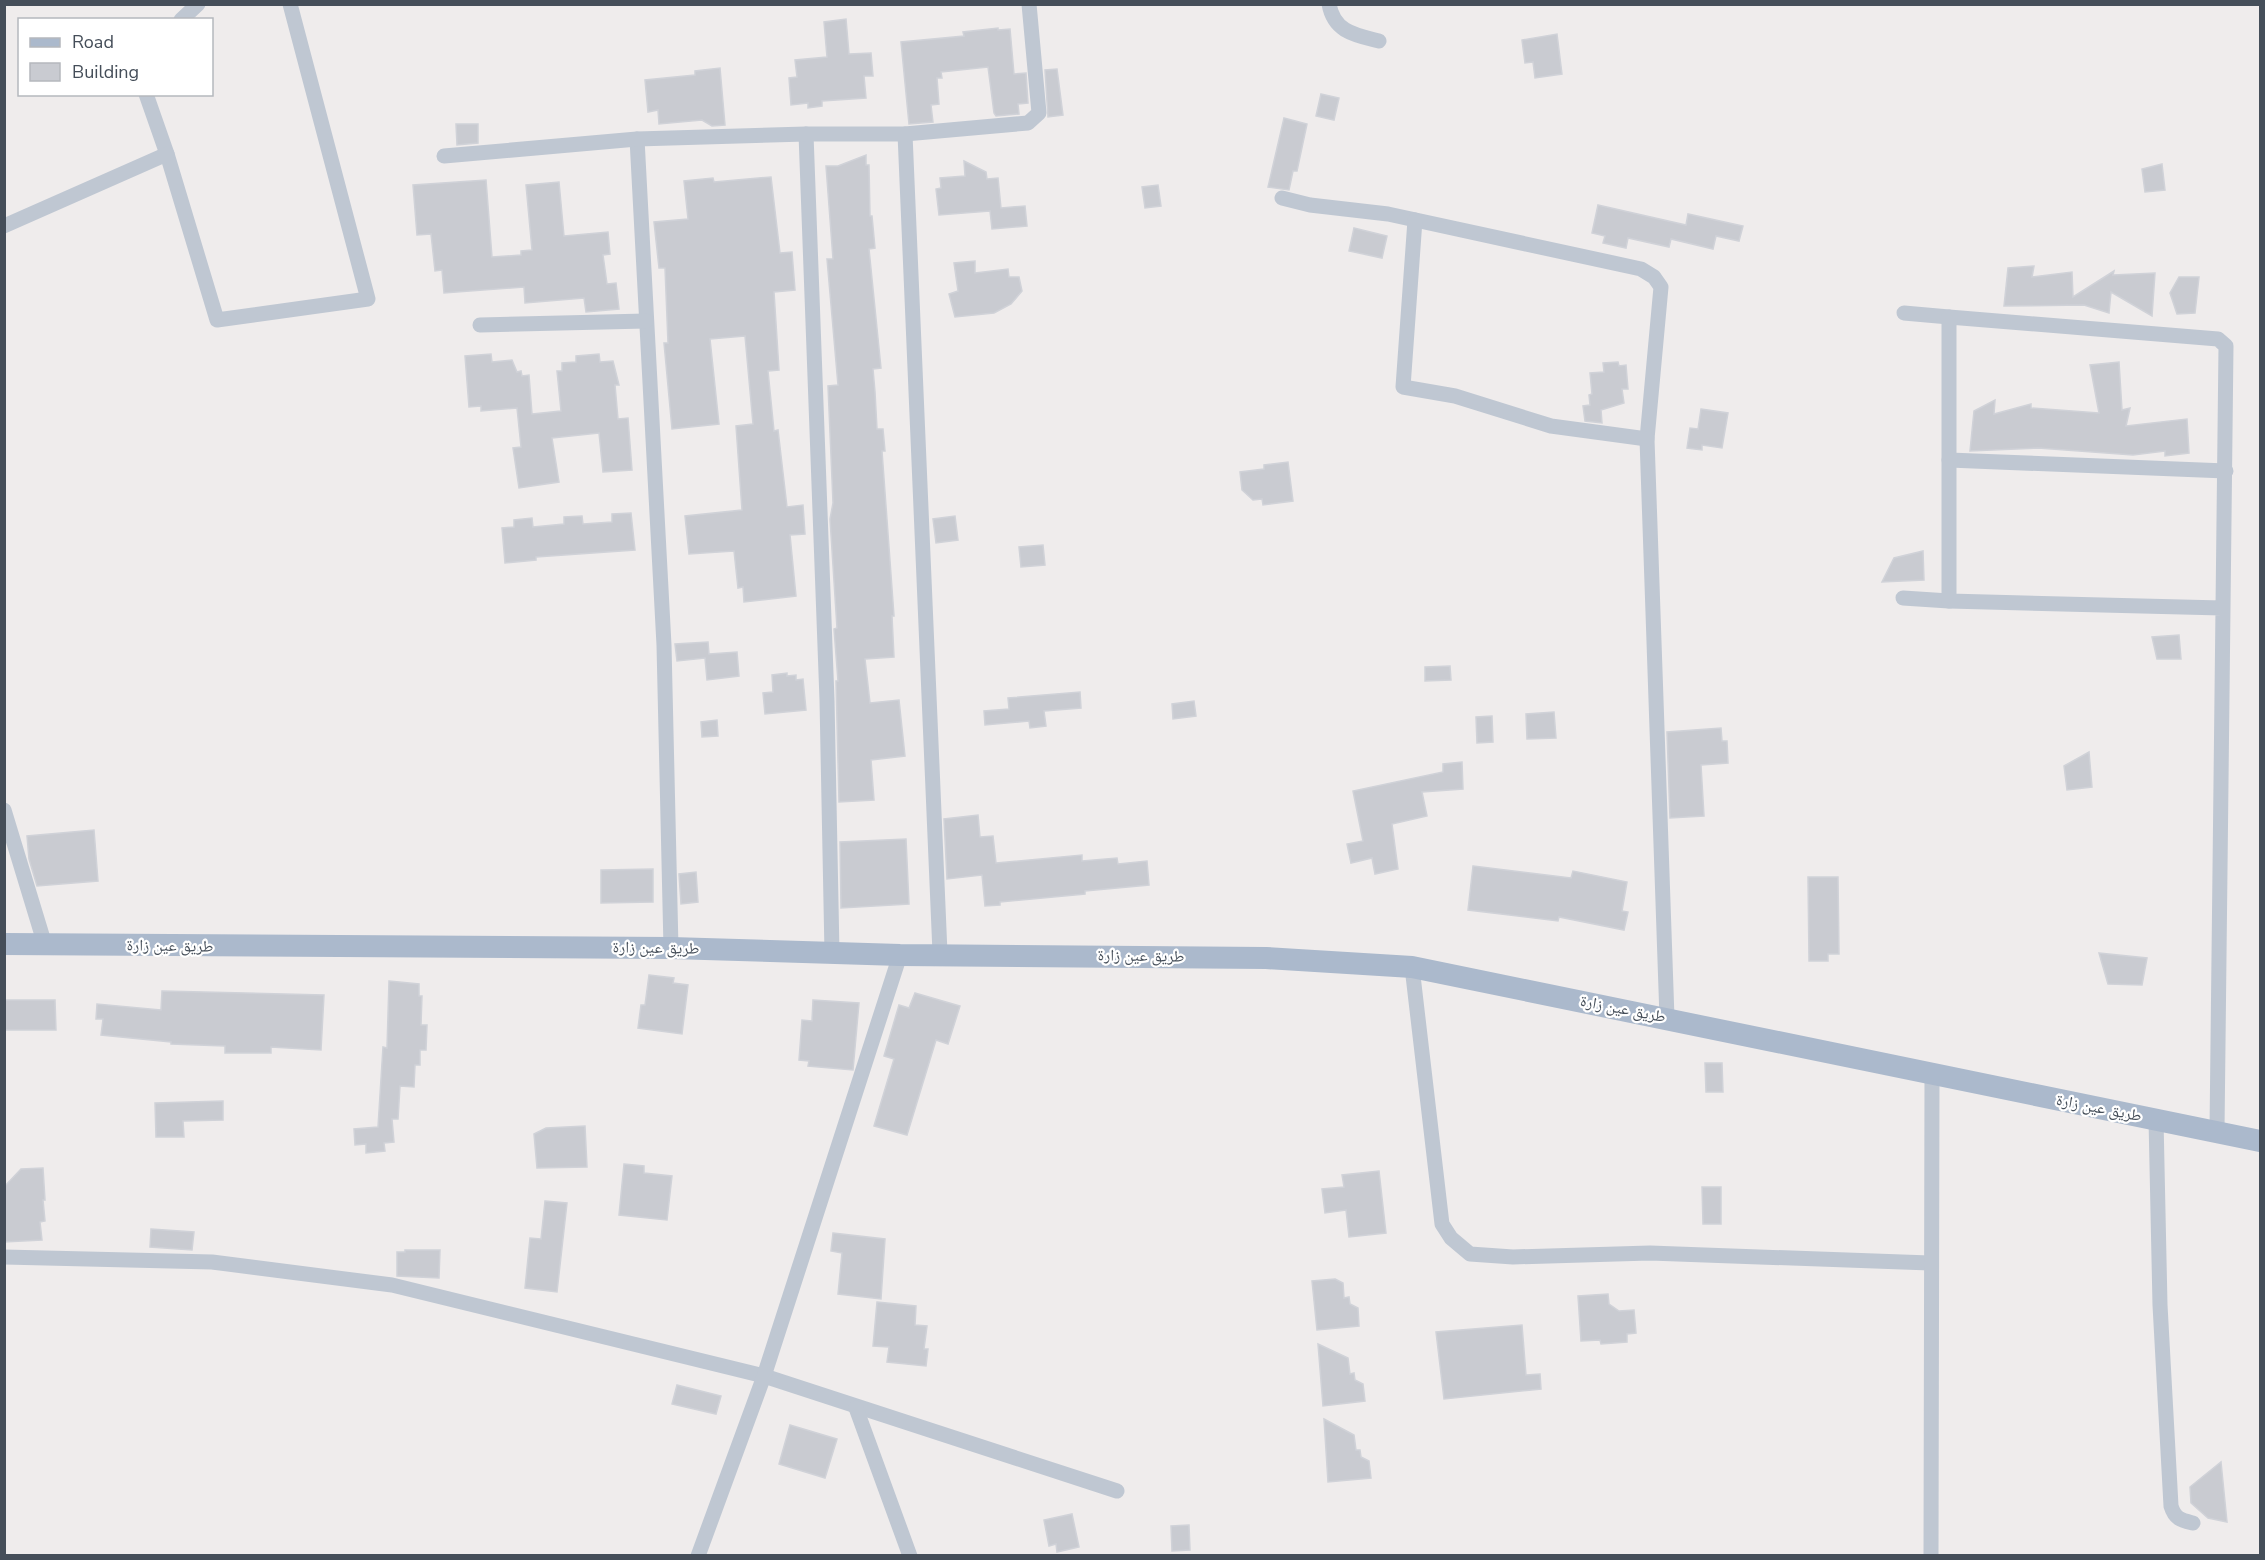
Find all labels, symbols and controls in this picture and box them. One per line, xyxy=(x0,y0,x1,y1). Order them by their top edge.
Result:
legend xyxy=(18,18,213,96)
text: Road xyxy=(72,30,114,54)
text: Building xyxy=(72,60,139,84)
street label: طريق عين زارة xyxy=(126,934,214,958)
street label: طريق عين زارة xyxy=(612,936,700,960)
street label: طريق عين زارة xyxy=(1097,944,1185,968)
street label: طريق عين زارة xyxy=(1578,990,1668,1028)
street label: طريق عين زارة xyxy=(2054,1089,2144,1127)

